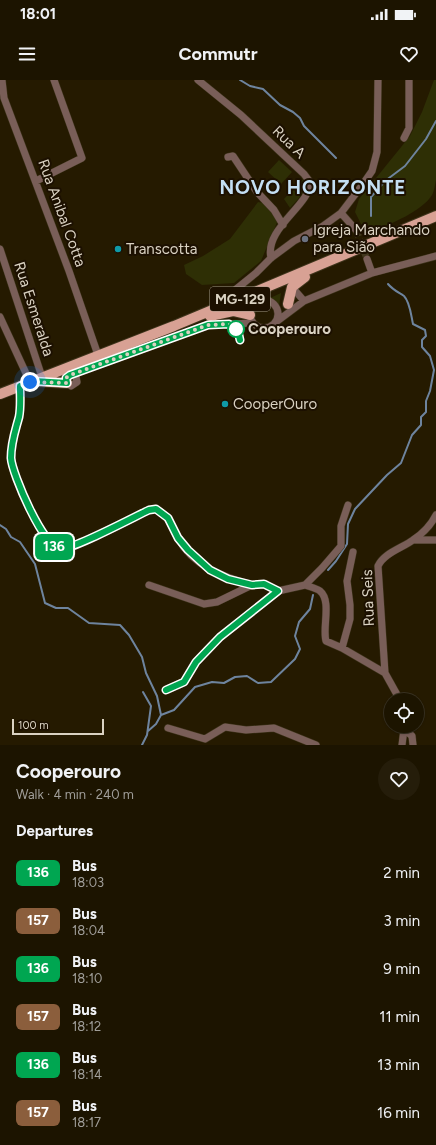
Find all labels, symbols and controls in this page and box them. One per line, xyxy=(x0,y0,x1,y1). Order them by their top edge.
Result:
text: 18:01 xyxy=(20,5,56,23)
icon: menu xyxy=(16,43,38,65)
text: Commutr xyxy=(178,43,258,65)
icon: heart xyxy=(398,43,420,65)
street label: Rua A xyxy=(269,122,309,162)
street label: Rua Anibal Cotta xyxy=(34,157,90,269)
district label: NOVO HORIZONTE xyxy=(219,176,407,199)
place label: Igreja Marchando para Sião xyxy=(313,221,430,256)
marker: Igreja Marchando para Sião xyxy=(300,234,310,244)
place label: Transcotta xyxy=(126,240,197,258)
marker: Transcotta xyxy=(113,244,123,254)
street label: Rua Esmeralda xyxy=(10,259,58,359)
road number: MG-129 xyxy=(210,287,270,311)
marker: Cooperouro xyxy=(227,320,245,338)
place label: Cooperouro xyxy=(248,320,331,338)
your location xyxy=(20,372,40,392)
place label: CooperOuro xyxy=(233,395,317,413)
marker: CooperOuro xyxy=(220,399,230,409)
line badge: 136 xyxy=(31,534,77,560)
text: 136 xyxy=(43,538,65,555)
street label: Rua Seis xyxy=(358,569,378,627)
map controls xyxy=(384,693,424,733)
button: locate xyxy=(384,693,424,733)
scale bar xyxy=(12,717,104,736)
text: 100 m xyxy=(18,719,49,732)
button: heart xyxy=(378,758,420,800)
text: Cooperouro xyxy=(16,760,121,783)
text: Walk · 4 min · 240 m xyxy=(16,787,134,802)
text: Departures xyxy=(16,822,93,840)
text: Bus xyxy=(72,857,97,875)
text: 136 xyxy=(27,864,49,881)
text: 2 min xyxy=(383,864,420,882)
text: 18:03 xyxy=(72,875,104,890)
text: Bus xyxy=(72,905,97,923)
text: 157 xyxy=(27,912,49,929)
text: 3 min xyxy=(384,912,420,930)
text: 18:04 xyxy=(72,923,105,938)
text: Bus xyxy=(72,953,97,971)
text: 136 xyxy=(27,960,49,977)
text: 9 min xyxy=(383,960,420,978)
text: 18:10 xyxy=(72,971,102,986)
text: Bus xyxy=(72,1001,97,1019)
text: 157 xyxy=(27,1008,49,1025)
text: 11 min xyxy=(379,1008,420,1026)
text: 18:12 xyxy=(72,1019,101,1034)
text: Bus xyxy=(72,1049,97,1067)
text: 136 xyxy=(27,1056,49,1073)
text: 13 min xyxy=(377,1056,420,1074)
text: 18:14 xyxy=(72,1067,102,1082)
text: Bus xyxy=(72,1097,97,1115)
text: 157 xyxy=(27,1104,49,1121)
text: 16 min xyxy=(377,1104,420,1122)
text: 18:17 xyxy=(72,1115,101,1130)

